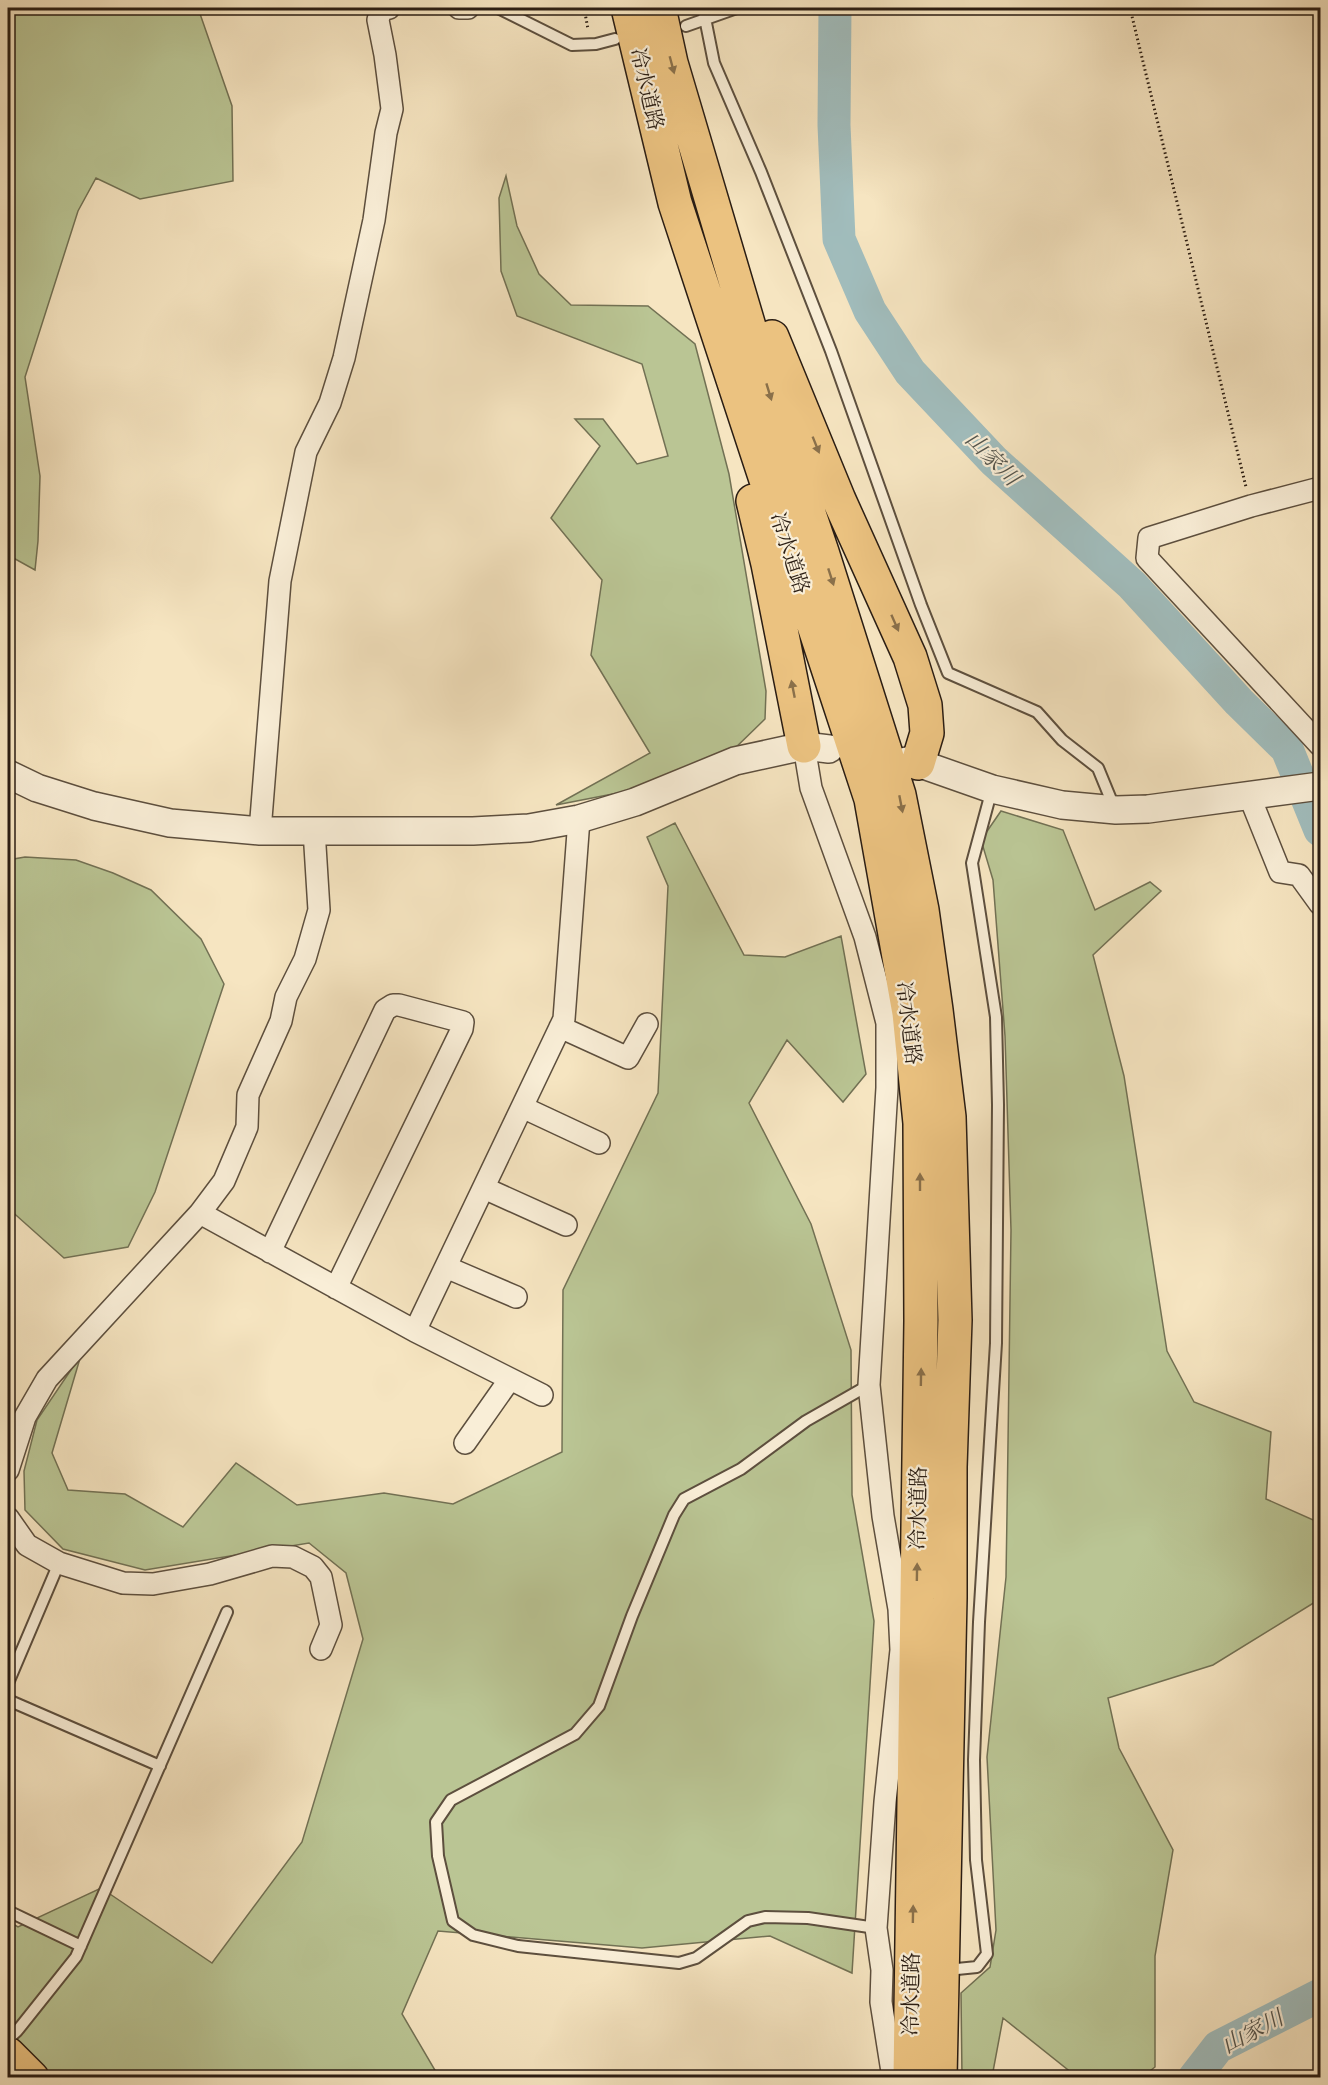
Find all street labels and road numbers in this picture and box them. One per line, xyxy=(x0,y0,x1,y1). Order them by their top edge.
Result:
street label: 冷水道路 xyxy=(625,45,670,133)
street label: 冷水道路 xyxy=(765,509,816,597)
street label: 冷水道路 xyxy=(891,980,928,1066)
street label: 冷水道路 xyxy=(903,1466,932,1550)
street label: 冷水道路 xyxy=(896,1952,925,2036)

